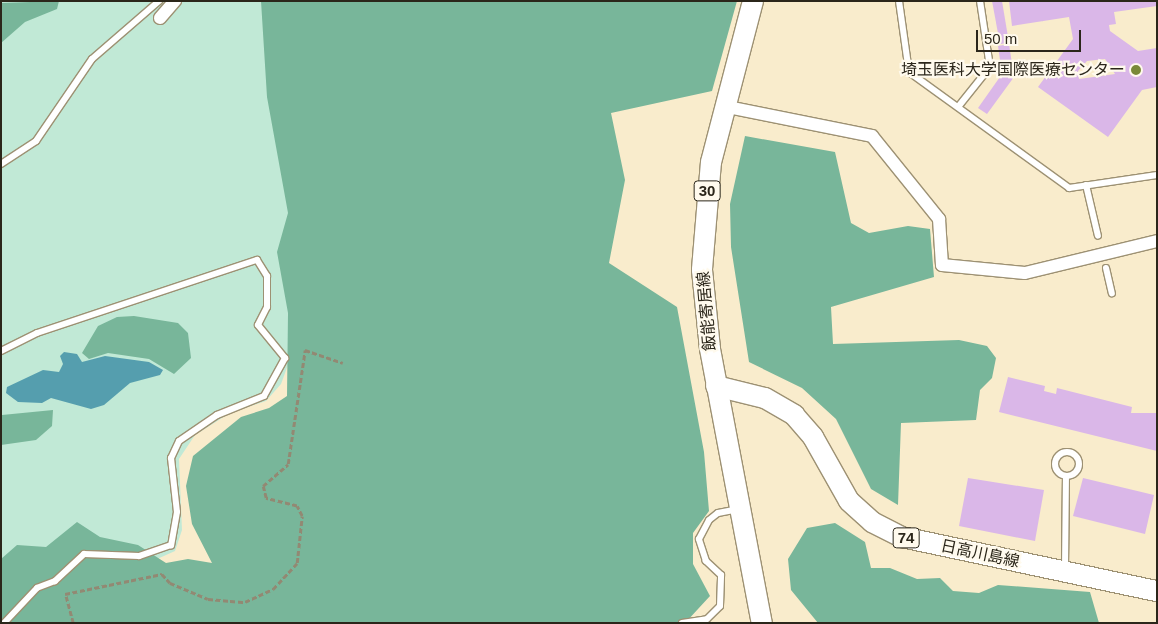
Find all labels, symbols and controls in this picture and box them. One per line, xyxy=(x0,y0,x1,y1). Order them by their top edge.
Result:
scale bar xyxy=(978,20,1083,52)
text: 50 m xyxy=(984,30,1017,47)
place label: 埼玉医科大学国際医療センター xyxy=(901,60,1125,80)
marker: 埼玉医科大学国際医療センター xyxy=(1129,63,1143,77)
road number: 30 xyxy=(693,178,721,204)
street label: 飯能寄居線 xyxy=(694,270,720,352)
road number: 74 xyxy=(892,526,920,550)
street label: 日高川島線 xyxy=(939,536,1021,572)

